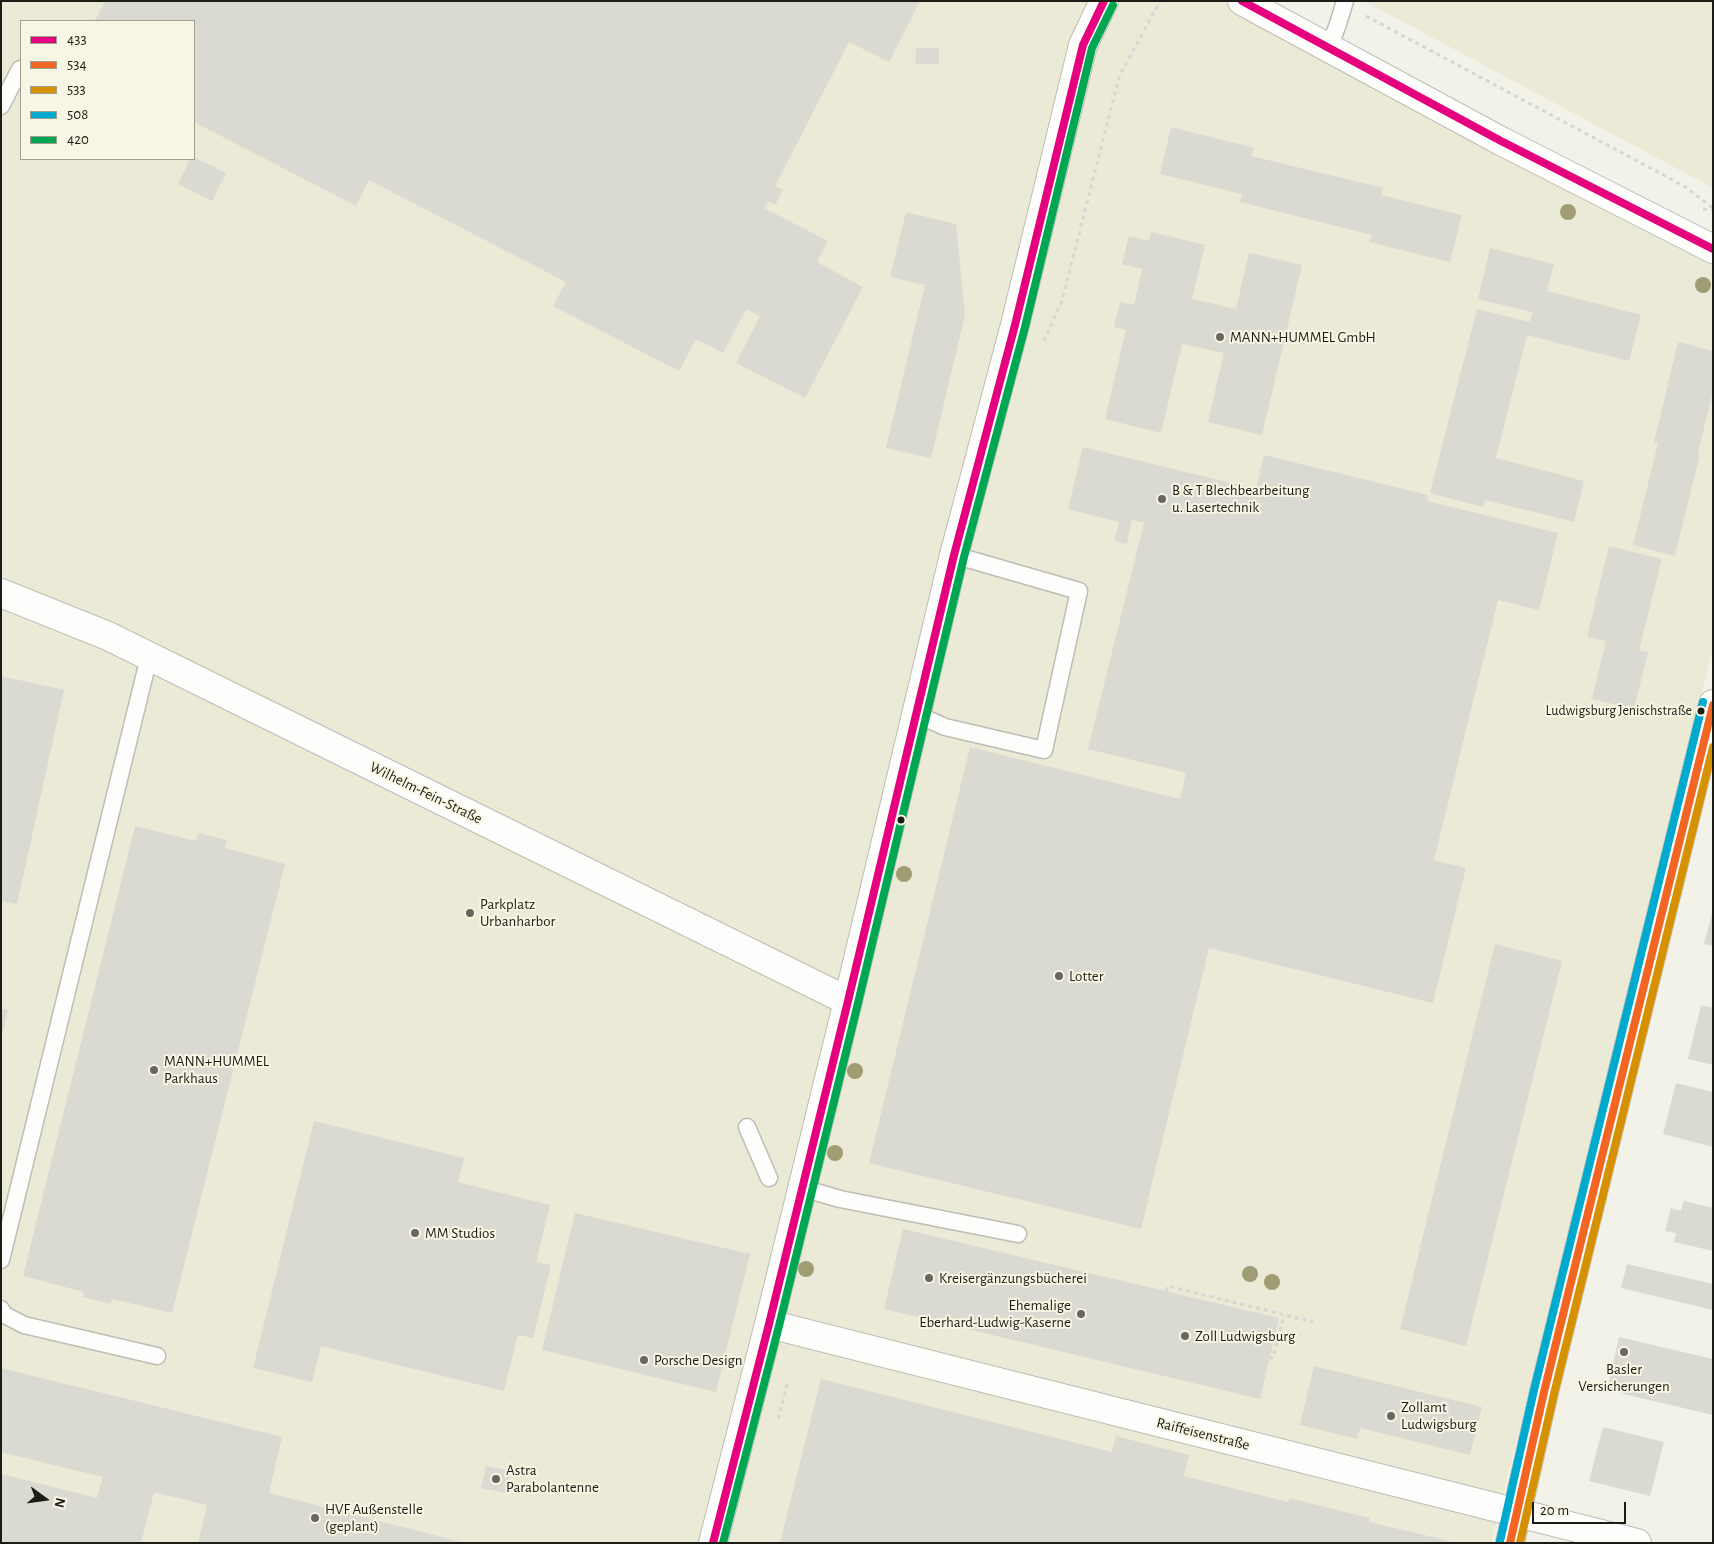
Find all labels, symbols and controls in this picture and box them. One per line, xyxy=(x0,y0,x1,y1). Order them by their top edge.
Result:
legend xyxy=(20,20,195,160)
text: 433 xyxy=(67,32,87,47)
text: 534 xyxy=(67,57,87,72)
text: 533 xyxy=(67,82,86,97)
text: 508 xyxy=(67,107,88,122)
text: 420 xyxy=(67,132,89,147)
place label: MANN+HUMMEL GmbH xyxy=(1230,328,1376,346)
marker: MANN+HUMMEL GmbH xyxy=(1214,331,1226,343)
place label: B & T Blechbearbeitung u. Lasertechnik xyxy=(1172,481,1309,516)
marker: B & T Blechbearbeitung u. Lasertechnik xyxy=(1156,493,1168,505)
place label: Ludwigsburg Jenischstraße xyxy=(1545,703,1692,719)
marker: Ludwigsburg Jenischstraße xyxy=(1696,706,1706,716)
street label: Wilhelm-Fein-Straße xyxy=(367,758,485,828)
unlabelled marker xyxy=(896,815,906,825)
place label: Parkplatz Urbanharbor xyxy=(480,895,555,930)
marker: Parkplatz Urbanharbor xyxy=(464,907,476,919)
place label: Lotter xyxy=(1069,967,1104,985)
marker: Lotter xyxy=(1053,970,1065,982)
place label: MANN+HUMMEL Parkhaus xyxy=(164,1052,269,1087)
marker: MANN+HUMMEL Parkhaus xyxy=(148,1064,160,1076)
place label: MM Studios xyxy=(425,1224,495,1242)
marker: MM Studios xyxy=(409,1227,421,1239)
place label: Kreisergänzungsbücherei xyxy=(939,1269,1087,1287)
marker: Kreisergänzungsbücherei xyxy=(923,1272,935,1284)
place label: Ehemalige Eberhard-Ludwig-Kaserne xyxy=(919,1296,1071,1331)
marker: Ehemalige Eberhard-Ludwig-Kaserne xyxy=(1075,1308,1087,1320)
place label: Zoll Ludwigsburg xyxy=(1195,1327,1295,1345)
marker: Zoll Ludwigsburg xyxy=(1179,1330,1191,1342)
marker: Basler Versicherungen xyxy=(1618,1346,1630,1358)
place label: Porsche Design xyxy=(654,1351,743,1369)
marker: Porsche Design xyxy=(638,1354,650,1366)
place label: Basler Versicherungen xyxy=(1578,1360,1670,1395)
place label: Zollamt Ludwigsburg xyxy=(1401,1398,1477,1433)
marker: Zollamt Ludwigsburg xyxy=(1385,1410,1397,1422)
street label: Raiffeisenstraße xyxy=(1155,1414,1251,1454)
place label: Astra Parabolantenne xyxy=(506,1461,599,1496)
marker: Astra Parabolantenne xyxy=(490,1473,502,1485)
north arrow xyxy=(20,1474,70,1524)
scale bar xyxy=(1534,1492,1628,1524)
text: N xyxy=(52,1496,68,1509)
place label: HVF Außenstelle (geplant) xyxy=(325,1500,423,1535)
text: 20 m xyxy=(1540,1503,1569,1518)
marker: HVF Außenstelle (geplant) xyxy=(309,1512,321,1524)

